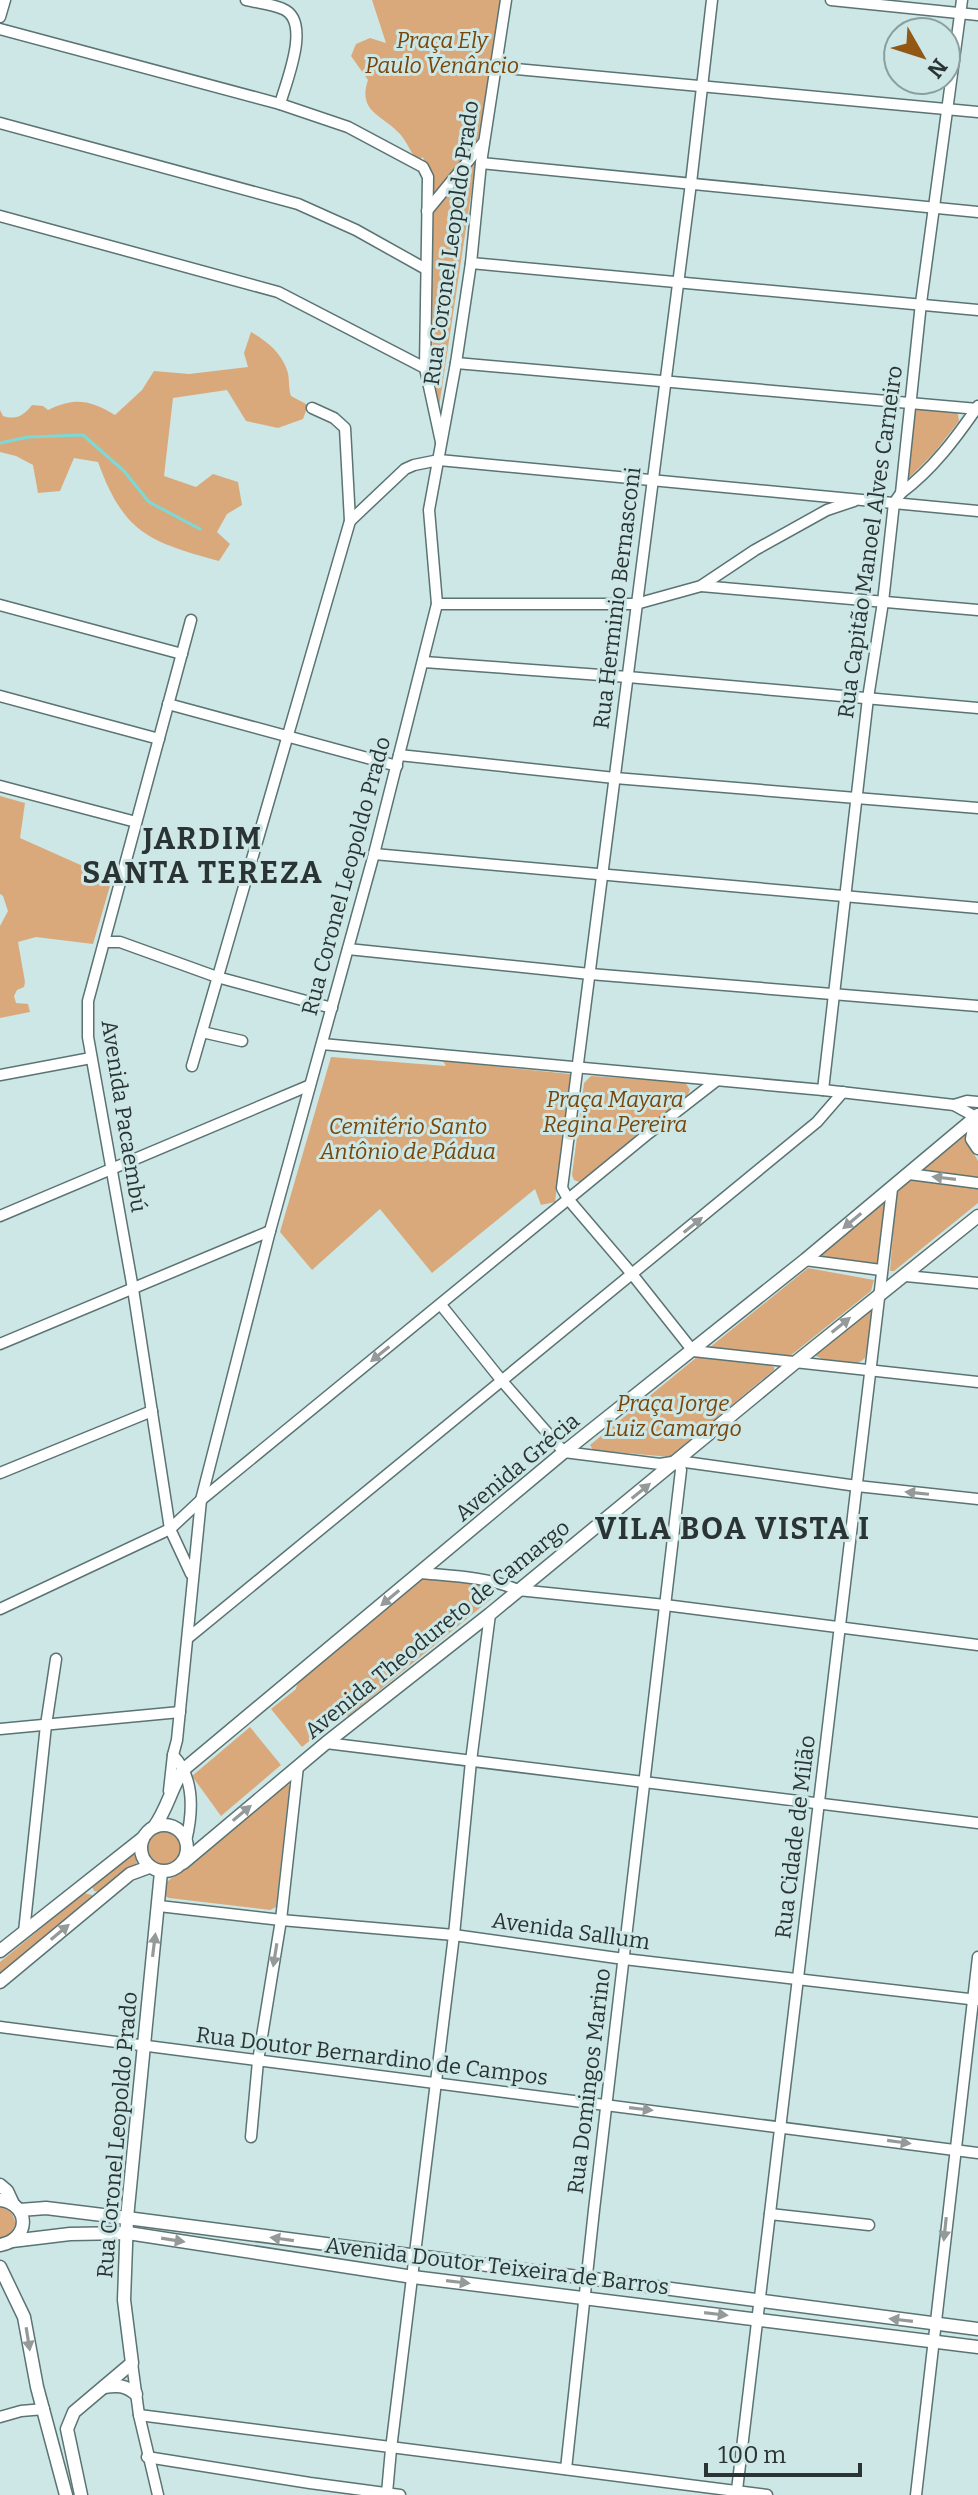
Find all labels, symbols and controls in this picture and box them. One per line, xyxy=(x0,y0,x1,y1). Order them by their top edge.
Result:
north arrow xyxy=(882,16,962,96)
park label: Praça Ely Paulo Venâncio xyxy=(365,27,519,79)
text: N xyxy=(921,53,953,83)
street label: Rua Coronel Leopoldo Prado xyxy=(418,99,484,387)
street label: Rua Capitão Manoel Alves Carneiro xyxy=(832,364,908,720)
street label: Rua Herminio Bernasconi xyxy=(588,465,647,731)
street label: Rua Coronel Leopoldo Prado xyxy=(296,734,396,1018)
district label: JARDIM SANTA TEREZA xyxy=(82,821,324,891)
street label: Avenida Pacaembú xyxy=(95,1018,153,1214)
park label: Praça Mayara Regina Pereira xyxy=(543,1086,687,1138)
park label: Cemitério Santo Antônio de Pádua xyxy=(319,1113,496,1165)
one-way arrow xyxy=(931,1172,956,1185)
one-way arrow xyxy=(843,1212,863,1229)
one-way arrow xyxy=(682,1217,702,1234)
one-way arrow xyxy=(831,1317,851,1334)
one-way arrow xyxy=(371,1345,391,1362)
park label: Praça Jorge Luiz Camargo xyxy=(604,1390,742,1442)
street label: Avenida Grécia xyxy=(449,1407,585,1527)
one-way arrow xyxy=(631,1483,651,1500)
one-way arrow xyxy=(904,1486,929,1499)
district label: VILA BOA VISTA I xyxy=(595,1511,871,1547)
street label: Avenida Theodureto de Camargo xyxy=(299,1514,575,1744)
one-way arrow xyxy=(380,1589,400,1606)
street label: Rua Cidade de Milão xyxy=(769,1734,821,1940)
one-way arrow xyxy=(232,1805,252,1822)
street label: Avenida Sallum xyxy=(490,1907,652,1955)
one-way arrow xyxy=(50,1924,70,1941)
one-way arrow xyxy=(148,1932,161,1957)
one-way arrow xyxy=(268,1943,281,1968)
street label: Rua Domingos Marino xyxy=(562,1967,616,2195)
street label: Rua Coronel Leopoldo Prado xyxy=(91,1991,143,2279)
street label: Rua Doutor Bernardino de Campos xyxy=(195,2021,549,2091)
one-way arrow xyxy=(629,2103,654,2116)
one-way arrow xyxy=(887,2136,912,2149)
one-way arrow xyxy=(939,2217,952,2242)
one-way arrow xyxy=(269,2232,294,2245)
street label: Avenida Doutor Teixeira de Barros xyxy=(324,2232,670,2300)
one-way arrow xyxy=(161,2234,186,2247)
one-way arrow xyxy=(446,2276,471,2289)
one-way arrow xyxy=(704,2308,729,2321)
one-way arrow xyxy=(888,2313,913,2326)
one-way arrow xyxy=(22,2327,34,2352)
scale bar xyxy=(706,2427,860,2477)
text: 100 m xyxy=(718,2441,786,2469)

